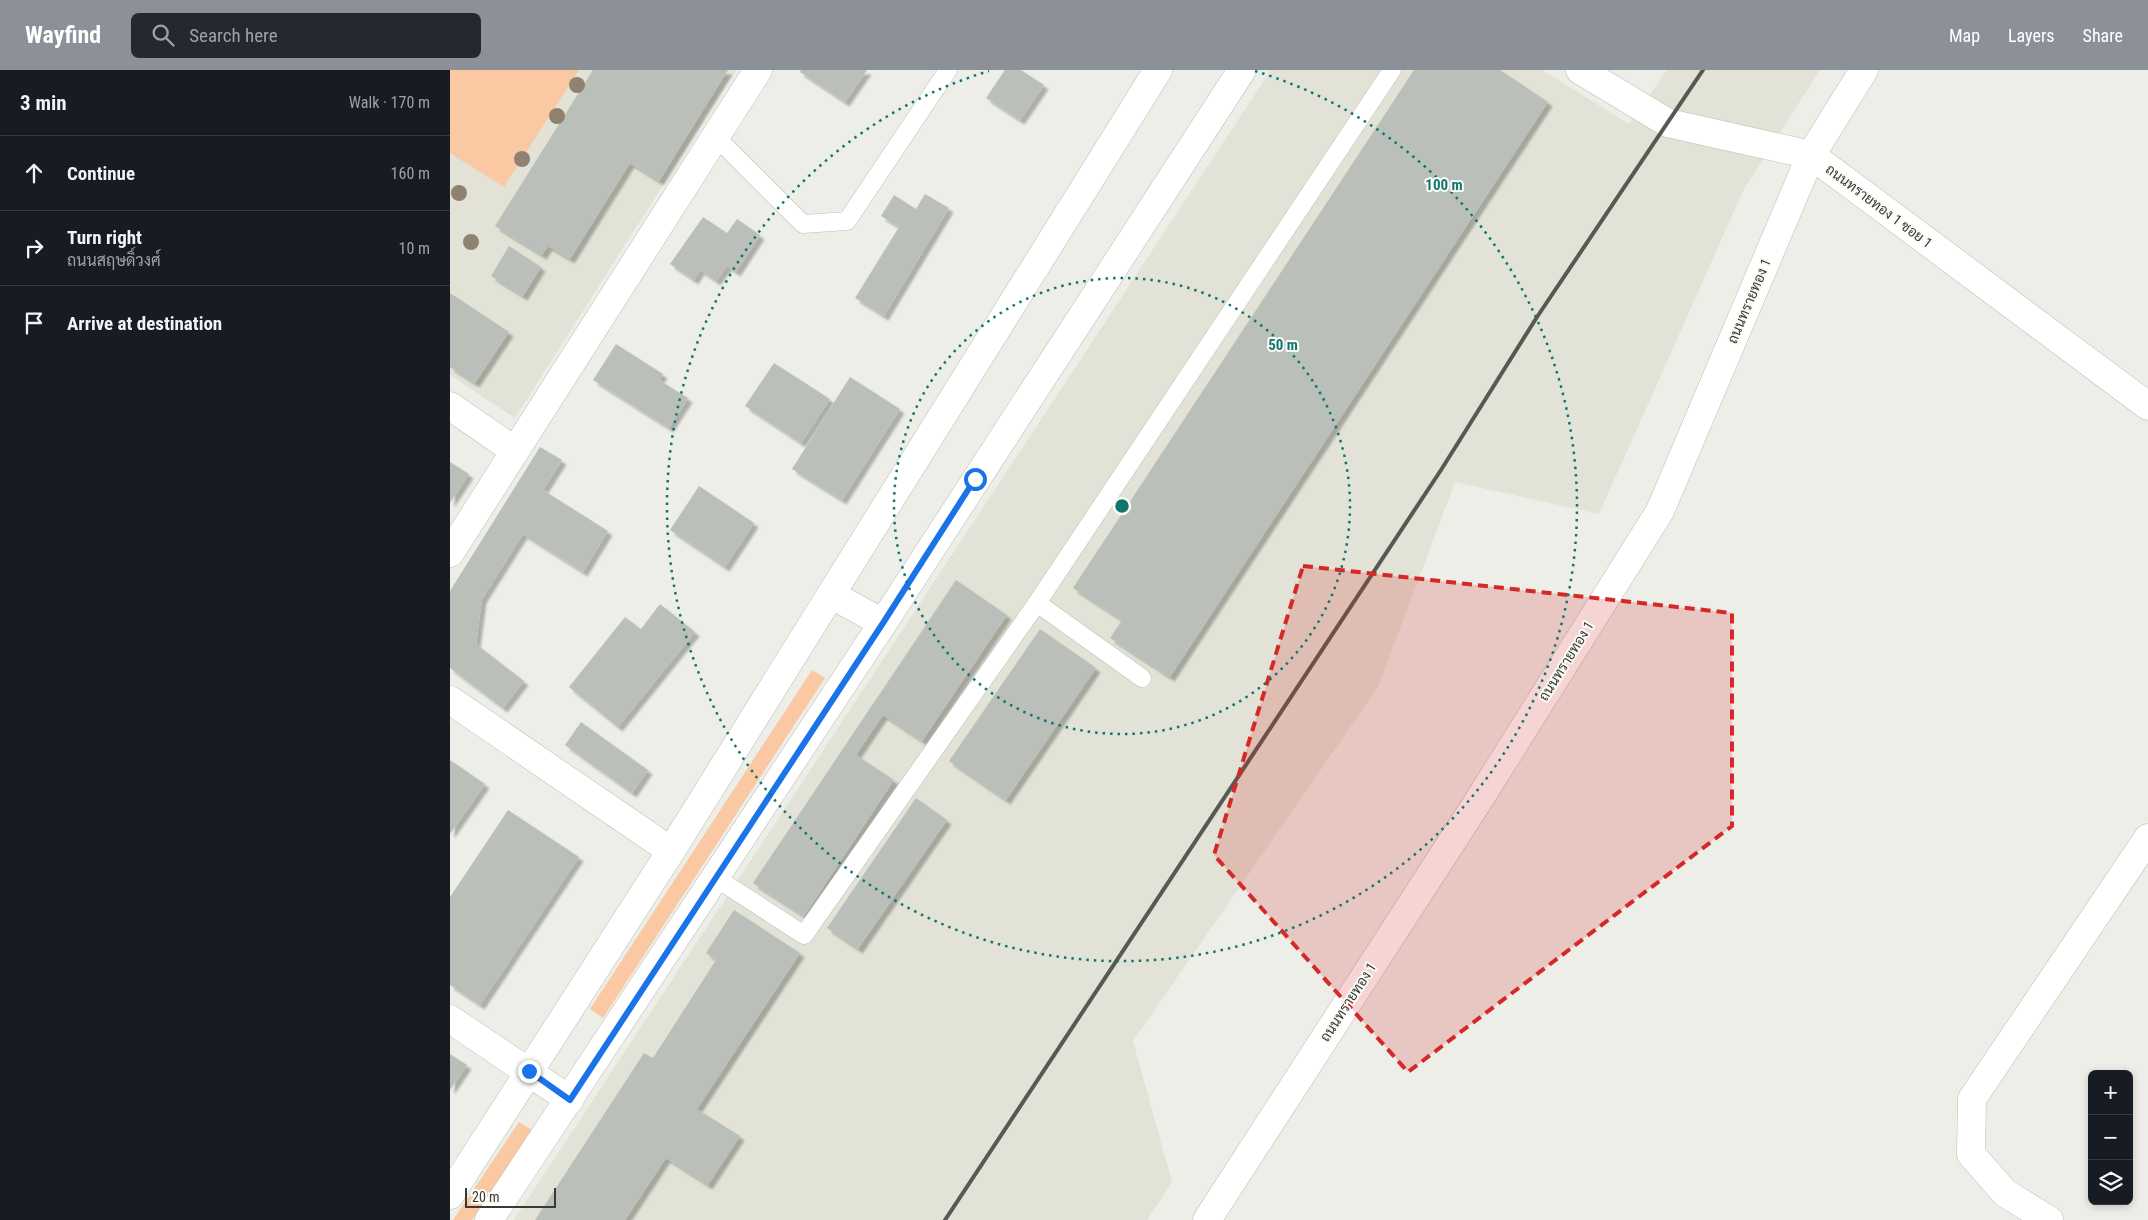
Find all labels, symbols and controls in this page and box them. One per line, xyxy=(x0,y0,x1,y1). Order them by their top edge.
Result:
search box xyxy=(131,13,481,58)
text: Wayfind xyxy=(25,21,101,49)
icon: search xyxy=(149,21,177,49)
text: Search here xyxy=(189,24,278,47)
text: Map xyxy=(1949,25,1980,46)
text: Layers xyxy=(2008,25,2055,46)
text: Share xyxy=(2083,25,2123,46)
text: 3 min xyxy=(20,91,67,115)
text: Walk · 170 m xyxy=(349,93,430,112)
icon: ahead xyxy=(20,159,48,187)
street label: ถนนทรายทอง 1 ซอย 1 xyxy=(1823,161,1935,251)
text: Continue xyxy=(67,162,135,185)
text: 160 m xyxy=(391,164,430,183)
text: 100 m xyxy=(1425,176,1463,194)
text: Turn right xyxy=(67,226,142,249)
icon: right xyxy=(20,234,48,262)
text: 10 m xyxy=(398,239,430,258)
text: ถนนสฤษดิ์วงศ์ xyxy=(67,251,161,270)
street label: ถนนทรายทอง 1 xyxy=(1724,256,1774,346)
icon: arrive xyxy=(20,309,48,337)
text: Arrive at destination xyxy=(67,312,222,335)
text: 50 m xyxy=(1268,336,1298,354)
route start xyxy=(964,468,987,491)
centre of rings xyxy=(1113,497,1131,515)
street label: ถนนทรายทอง 1 xyxy=(1535,618,1597,704)
street label: ถนนทรายทอง 1 xyxy=(1317,960,1379,1044)
route end xyxy=(518,1060,541,1083)
map controls xyxy=(2088,1070,2133,1205)
button: + xyxy=(2088,1070,2133,1115)
button: − xyxy=(2088,1115,2133,1160)
button: layers xyxy=(2088,1160,2133,1205)
scale bar xyxy=(465,1185,556,1208)
text: 20 m xyxy=(472,1189,500,1205)

